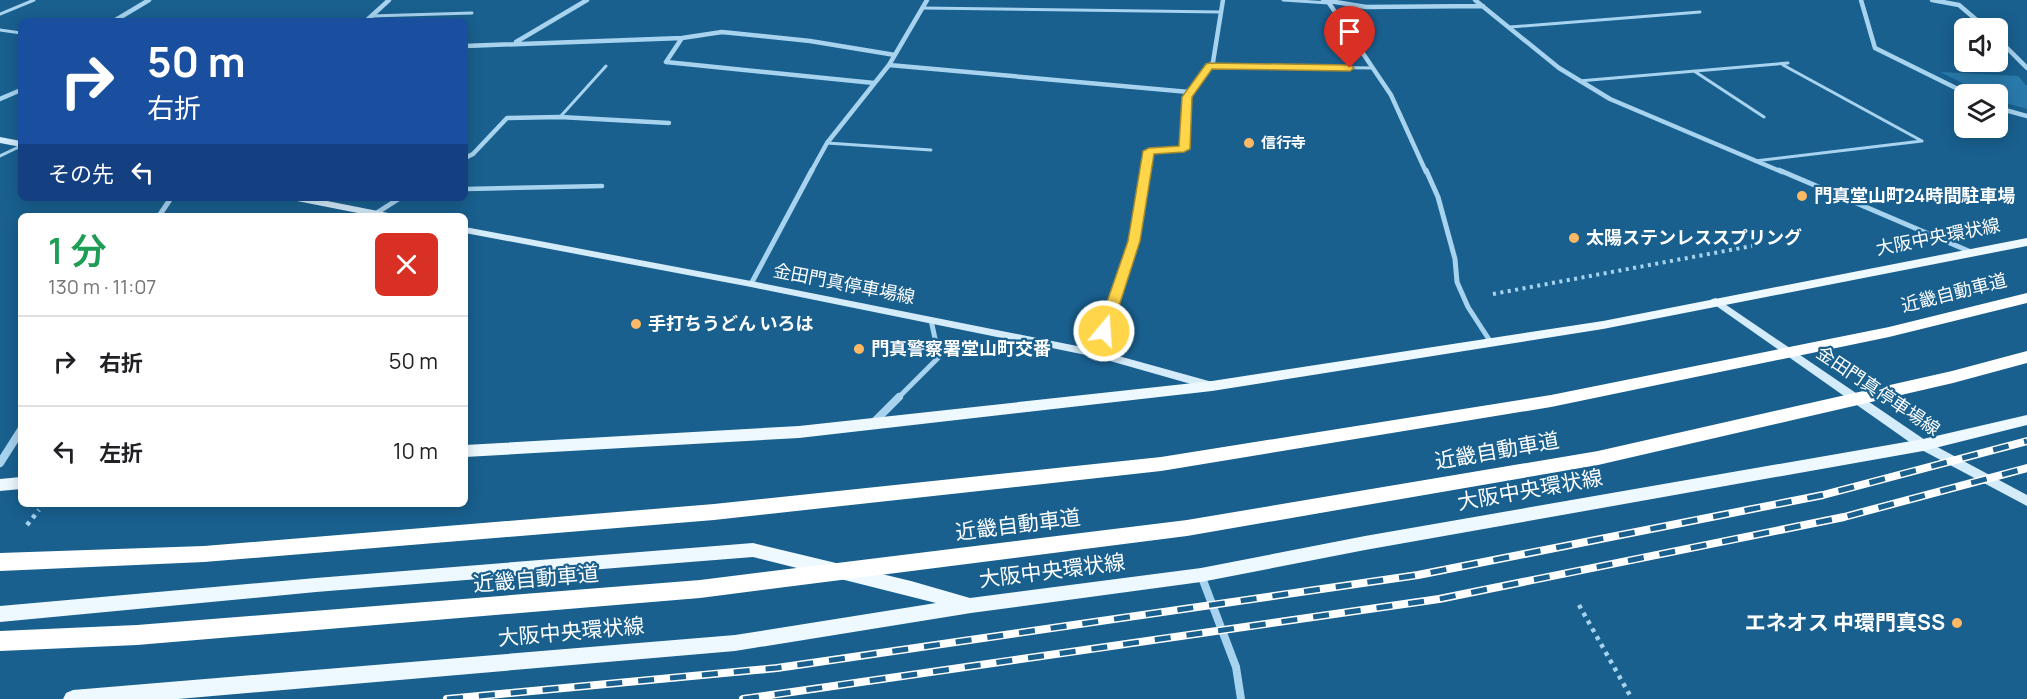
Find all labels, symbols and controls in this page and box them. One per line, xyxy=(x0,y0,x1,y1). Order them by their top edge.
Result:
pin xyxy=(1324,6,1375,68)
icon: arrive xyxy=(1333,15,1366,48)
map controls xyxy=(1954,18,2008,138)
button: sound xyxy=(1954,18,2008,72)
text: 50 m xyxy=(147,32,245,90)
icon: right xyxy=(48,42,126,120)
button: layers xyxy=(1954,84,2008,138)
text: 右折 xyxy=(147,89,201,126)
place label: 信行寺 xyxy=(1261,132,1306,153)
marker: 信行寺 xyxy=(1242,136,1256,150)
icon: left xyxy=(126,156,159,189)
text: その先 xyxy=(48,159,114,189)
place label: 門真堂山町24時間駐車場 xyxy=(1814,183,2015,207)
marker: 門真堂山町24時間駐車場 xyxy=(1795,189,1809,203)
street label: 大阪中央環状線 xyxy=(1874,212,2002,260)
place label: 太陽ステンレススプリング xyxy=(1586,225,1802,249)
text: 1 分 xyxy=(48,226,106,275)
marker: 太陽ステンレススプリング xyxy=(1567,231,1581,245)
button: close xyxy=(375,233,438,296)
street label: 金田門真停車場線 xyxy=(771,258,917,309)
street label: 近畿自動車道 xyxy=(1898,267,2009,317)
text: 130 m · 11:07 xyxy=(48,273,156,300)
position arrow xyxy=(1072,299,1136,363)
place label: 手打ちうどん いろは xyxy=(648,311,814,335)
marker: 手打ちうどん いろは xyxy=(629,317,643,331)
place label: 門真警察署堂山町交番 xyxy=(871,336,1051,360)
street label: 金田門真停車場線 xyxy=(1812,340,1945,440)
marker: 門真警察署堂山町交番 xyxy=(852,342,866,356)
icon: right xyxy=(48,345,81,378)
text: 50 m xyxy=(389,346,438,376)
text: 右折 xyxy=(99,348,143,378)
street label: 近畿自動車道 xyxy=(1432,425,1561,475)
icon: left xyxy=(48,435,81,468)
text: 10 m xyxy=(393,436,438,466)
text: 左折 xyxy=(99,438,143,468)
street label: 大阪中央環状線 xyxy=(1455,462,1605,516)
street label: 近畿自動車道 xyxy=(954,502,1082,546)
street label: 大阪中央環状線 xyxy=(977,547,1127,593)
street label: 近畿自動車道 xyxy=(472,559,600,597)
place label: エネオス 中環門真SS xyxy=(1745,608,1945,636)
street label: 大阪中央環状線 xyxy=(496,611,645,651)
marker: エネオス 中環門真SS xyxy=(1950,616,1964,630)

